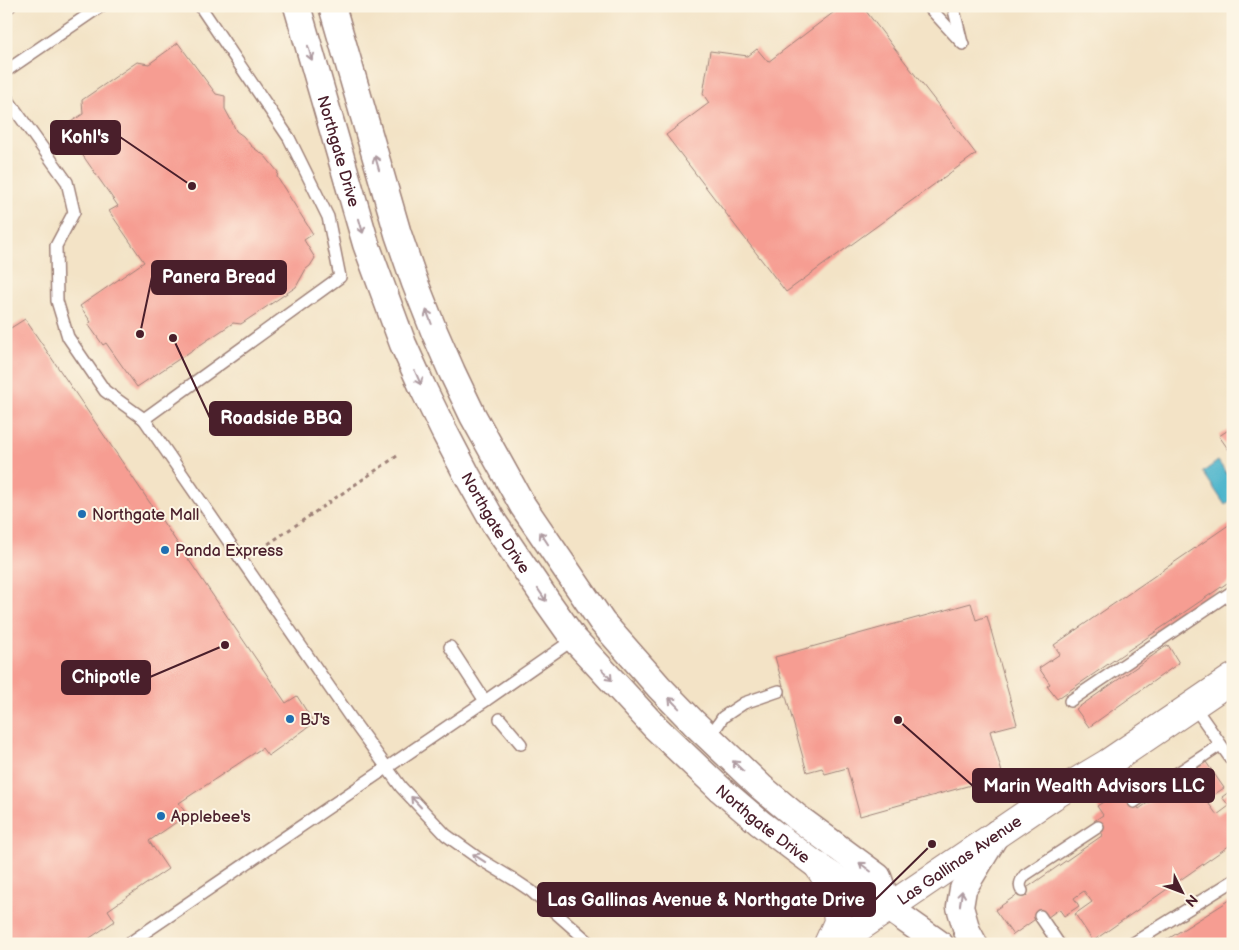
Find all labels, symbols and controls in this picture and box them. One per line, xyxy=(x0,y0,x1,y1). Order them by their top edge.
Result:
one-way arrow xyxy=(306,45,316,61)
street label: Northgate Drive xyxy=(312,94,363,210)
callout: Kohl's xyxy=(51,121,120,154)
text: Kohl's xyxy=(61,127,109,148)
one-way arrow xyxy=(372,155,382,171)
one-way arrow xyxy=(356,217,366,233)
callout: Panera Bread xyxy=(152,261,286,294)
text: Panera Bread xyxy=(162,267,276,288)
one-way arrow xyxy=(424,310,433,325)
one-way arrow xyxy=(414,370,423,385)
callout: Roadside BBQ xyxy=(210,402,351,435)
text: Roadside BBQ xyxy=(220,408,342,429)
street label: Northgate Drive xyxy=(457,469,534,578)
place label: Northgate Mall xyxy=(92,506,199,525)
marker: Northgate Mall xyxy=(76,508,88,520)
one-way arrow xyxy=(539,531,550,545)
place label: Panda Express xyxy=(175,542,283,561)
marker: Panda Express xyxy=(159,544,171,556)
one-way arrow xyxy=(537,587,547,601)
callout: Chipotle xyxy=(62,661,150,694)
text: Chipotle xyxy=(72,667,140,688)
one-way arrow xyxy=(601,668,613,681)
one-way arrow xyxy=(668,697,680,709)
place label: BJ's xyxy=(300,711,330,730)
marker: BJ's xyxy=(284,713,296,725)
one-way arrow xyxy=(732,760,744,772)
callout: Marin Wealth Advisors LLC xyxy=(973,769,1214,802)
text: Marin Wealth Advisors LLC xyxy=(983,776,1205,797)
street label: Northgate Drive xyxy=(711,781,814,868)
one-way arrow xyxy=(410,796,421,809)
place label: Applebee's xyxy=(171,808,251,827)
marker: Applebee's xyxy=(155,810,167,822)
street label: Las Gallinas Avenue xyxy=(894,812,1026,910)
one-way arrow xyxy=(472,853,486,863)
one-way arrow xyxy=(859,862,872,873)
north arrow xyxy=(1156,868,1206,918)
callout: Las Gallinas Avenue & Northgate Drive xyxy=(538,883,875,916)
text: Las Gallinas Avenue & Northgate Drive xyxy=(547,890,865,911)
one-way arrow xyxy=(956,890,966,906)
text: N xyxy=(1181,891,1201,910)

